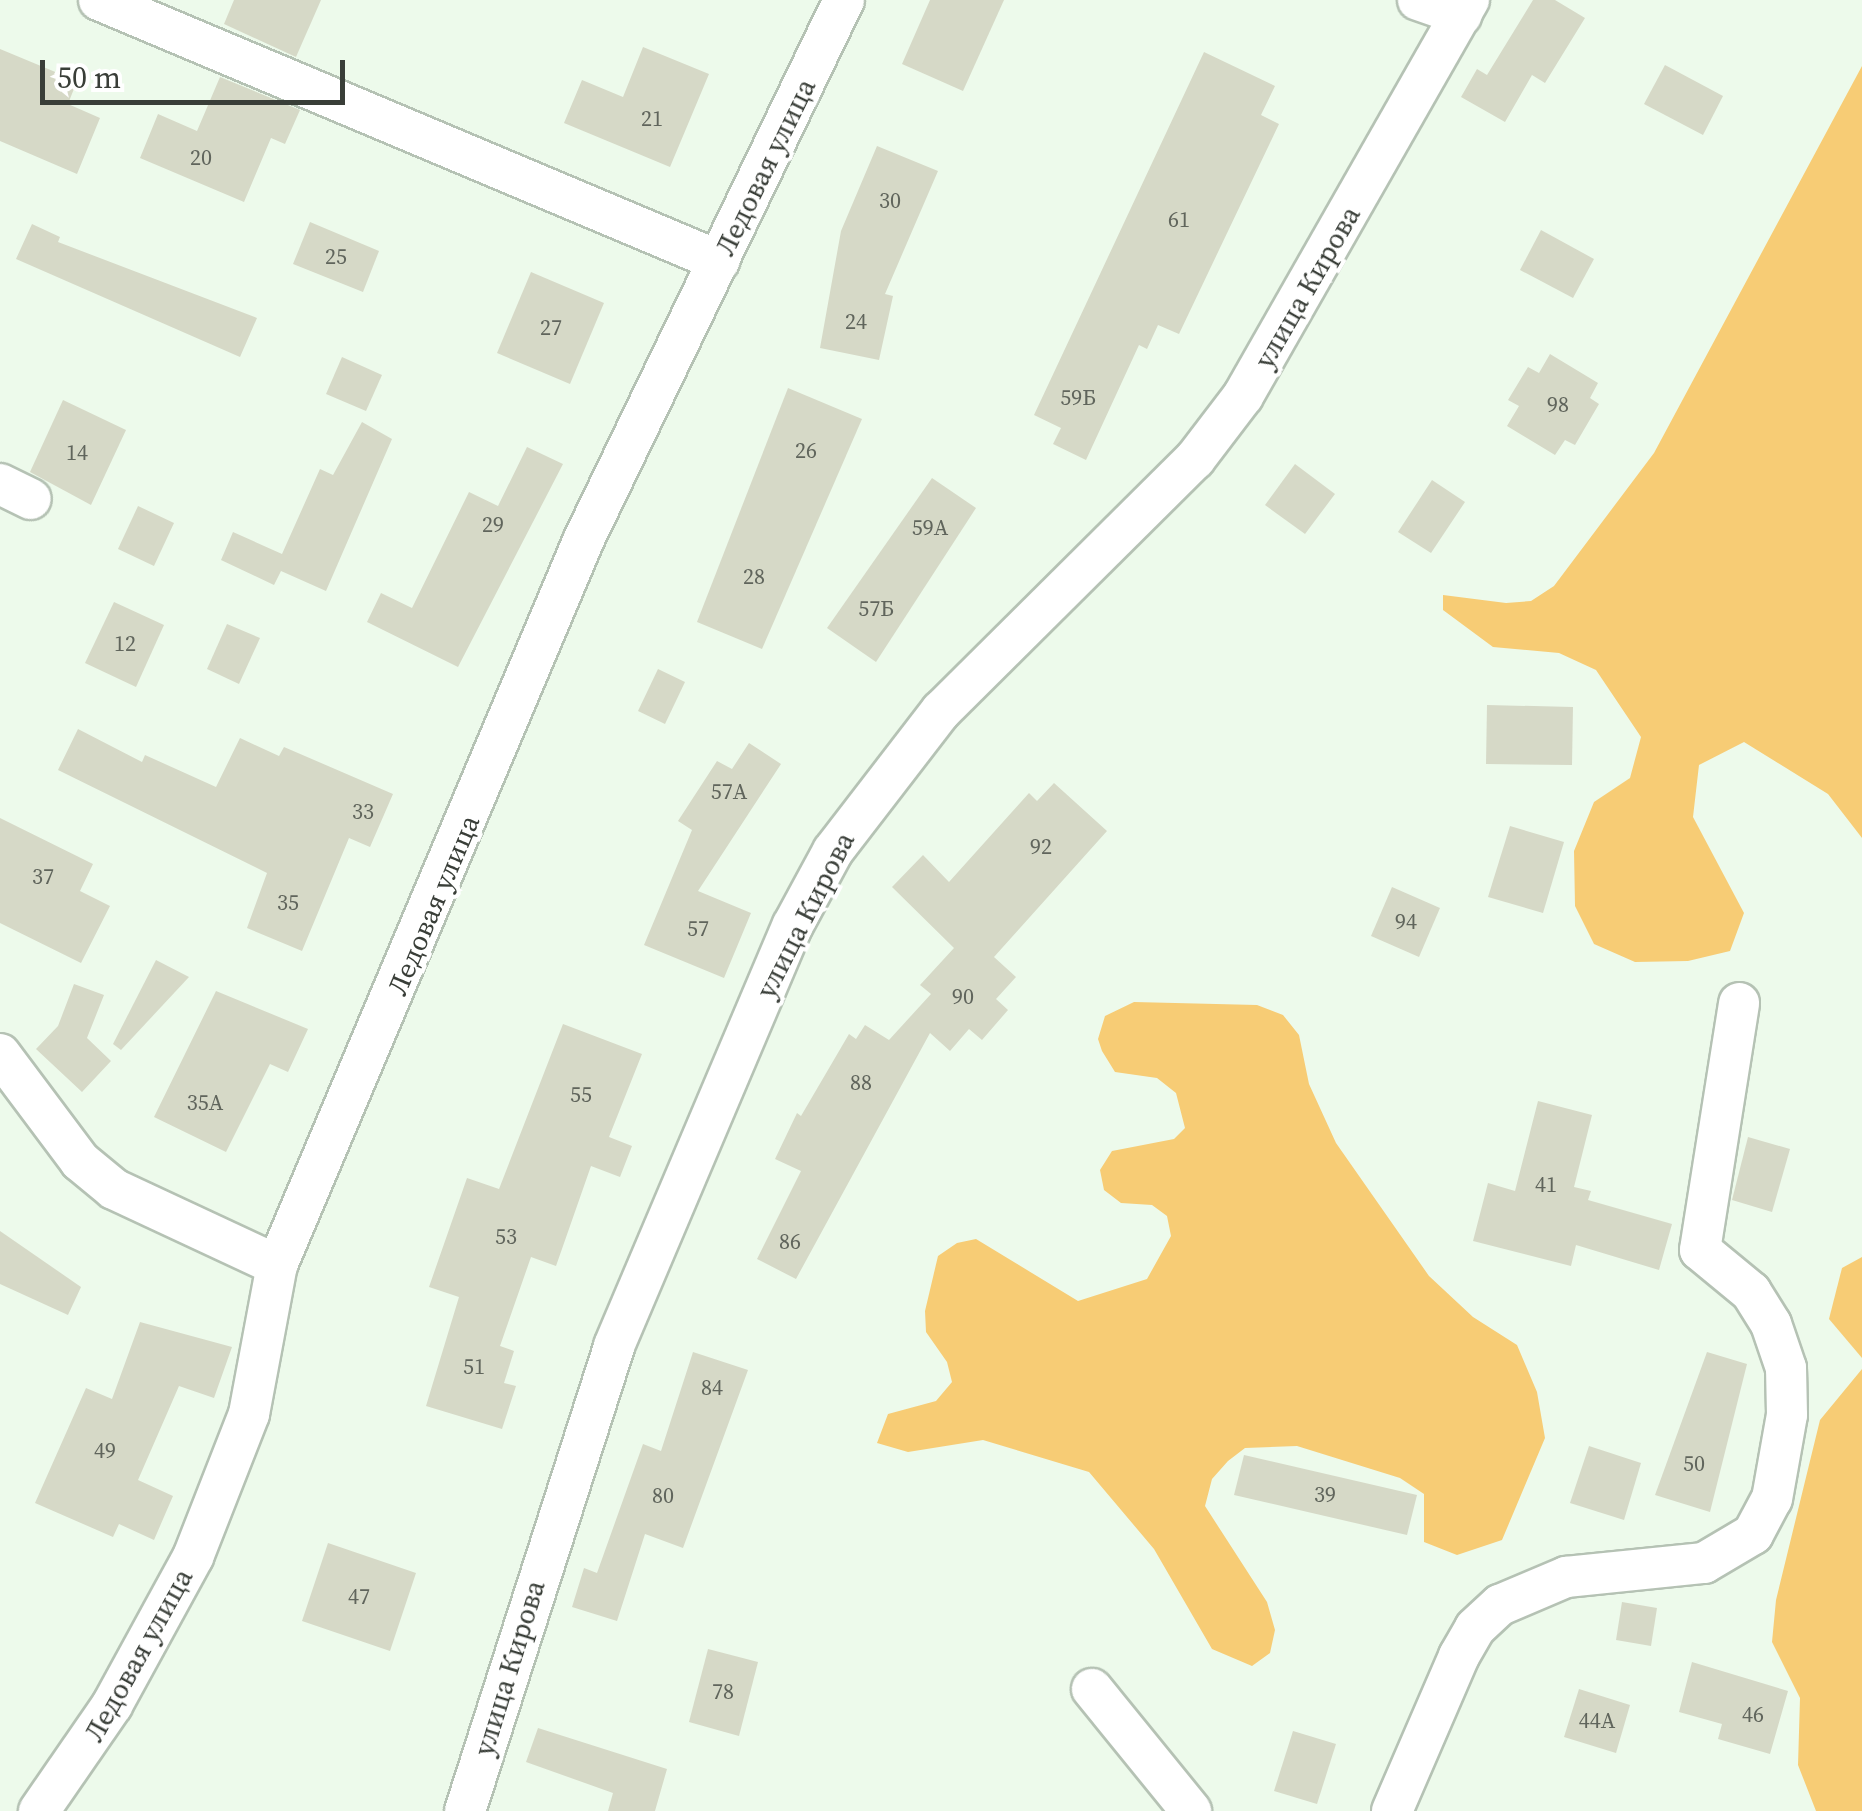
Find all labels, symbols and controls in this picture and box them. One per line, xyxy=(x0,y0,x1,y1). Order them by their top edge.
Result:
scale bar xyxy=(45,40,350,102)
text: 50 m xyxy=(57,57,121,98)
street label: Ледовая улица xyxy=(708,73,822,261)
house number: 21 xyxy=(641,106,663,132)
house number: 20 xyxy=(190,145,212,171)
house number: 30 xyxy=(879,188,901,214)
street label: улица Кирова xyxy=(1247,200,1367,374)
house number: 61 xyxy=(1168,207,1190,233)
house number: 25 xyxy=(325,244,347,270)
house number: 24 xyxy=(845,309,867,335)
house number: 27 xyxy=(540,315,562,341)
house number: 59Б xyxy=(1060,385,1096,411)
house number: 98 xyxy=(1547,392,1569,418)
house number: 26 xyxy=(795,438,817,464)
house number: 14 xyxy=(66,440,88,466)
house number: 29 xyxy=(482,512,504,538)
house number: 59А xyxy=(912,515,948,541)
house number: 28 xyxy=(743,564,765,590)
house number: 57Б xyxy=(858,596,894,622)
house number: 12 xyxy=(114,631,136,657)
house number: 57А xyxy=(711,779,747,805)
house number: 33 xyxy=(352,799,374,825)
street label: Ледовая улица xyxy=(380,810,486,1000)
street label: улица Кирова xyxy=(749,826,861,1004)
house number: 92 xyxy=(1030,834,1052,860)
house number: 37 xyxy=(32,864,54,890)
house number: 35 xyxy=(277,890,299,916)
house number: 94 xyxy=(1395,909,1417,935)
house number: 57 xyxy=(687,916,709,942)
house number: 90 xyxy=(952,984,974,1010)
house number: 88 xyxy=(850,1070,872,1096)
house number: 55 xyxy=(570,1082,592,1108)
house number: 35А xyxy=(187,1090,223,1116)
house number: 41 xyxy=(1535,1172,1557,1198)
house number: 53 xyxy=(495,1224,517,1250)
house number: 86 xyxy=(779,1229,801,1255)
house number: 51 xyxy=(463,1354,485,1380)
house number: 84 xyxy=(701,1375,723,1401)
house number: 49 xyxy=(94,1438,116,1464)
house number: 50 xyxy=(1683,1451,1705,1477)
house number: 39 xyxy=(1314,1482,1336,1508)
house number: 80 xyxy=(652,1483,674,1509)
street label: Ледовая улица xyxy=(77,1563,199,1747)
street label: улица Кирова xyxy=(466,1576,552,1760)
house number: 47 xyxy=(348,1584,370,1610)
house number: 78 xyxy=(712,1679,734,1705)
house number: 46 xyxy=(1742,1702,1764,1728)
house number: 44А xyxy=(1579,1708,1615,1734)

